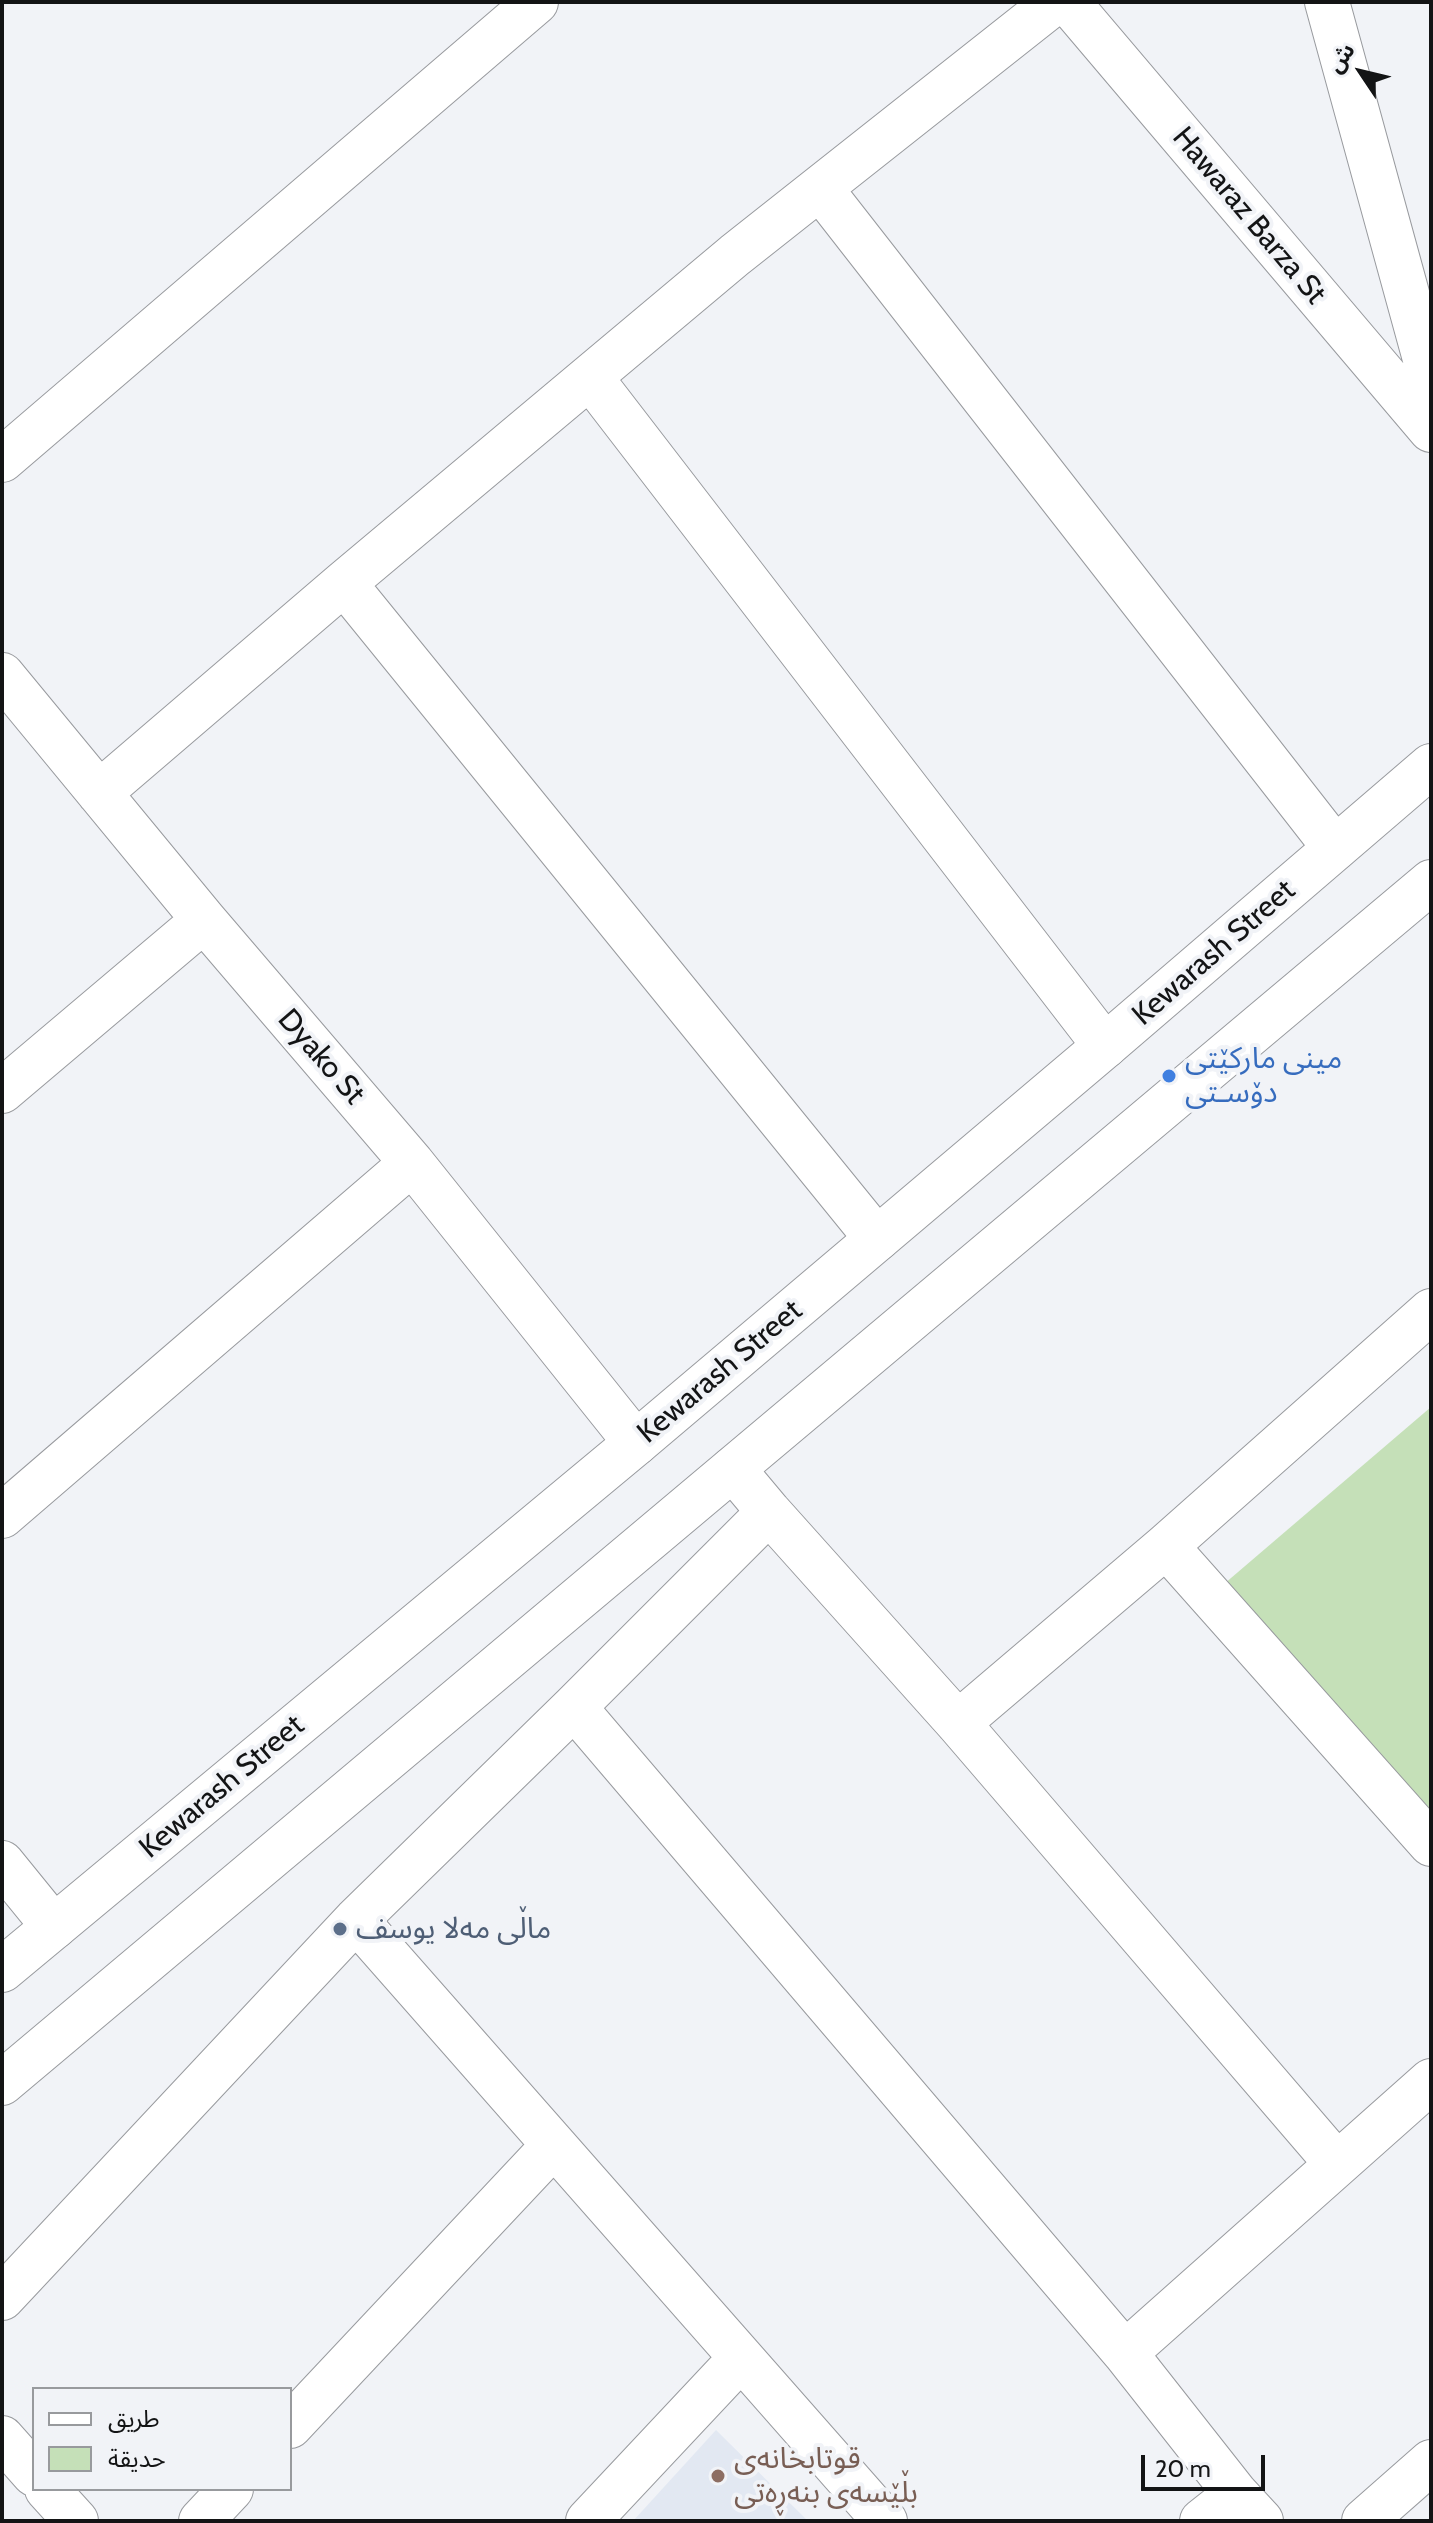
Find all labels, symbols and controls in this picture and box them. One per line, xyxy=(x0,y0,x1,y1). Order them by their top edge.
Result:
north arrow xyxy=(1321,32,1401,112)
text: ش xyxy=(1321,38,1361,78)
street label: Hawaraz Barza St xyxy=(1165,120,1333,312)
street label: Kewarash Street xyxy=(1125,873,1303,1033)
street label: Dyako St xyxy=(270,1002,372,1112)
place label: مینی مارکێتی دۆسـتی xyxy=(1185,1041,1342,1112)
marker: مینی مارکێتی دۆسـتی xyxy=(1160,1067,1178,1085)
street label: Kewarash Street xyxy=(630,1293,810,1451)
street label: Kewarash Street xyxy=(132,1708,312,1866)
place label: ماڵی مەلا یوسف xyxy=(356,1911,551,1947)
marker: ماڵی مەلا یوسف xyxy=(331,1920,349,1938)
legend xyxy=(32,2387,292,2491)
text: طريق xyxy=(108,2404,160,2433)
scale bar xyxy=(1145,2439,1269,2489)
place label: قوتابخانه‌ی بڵێسه‌ی بنه‌ڕه‌تی xyxy=(734,2441,918,2512)
text: حديقة xyxy=(108,2444,166,2473)
text: 20 m xyxy=(1155,2454,1211,2483)
marker: قوتابخانه‌ی بڵێسه‌ی بنه‌ڕه‌تی xyxy=(709,2467,727,2485)

